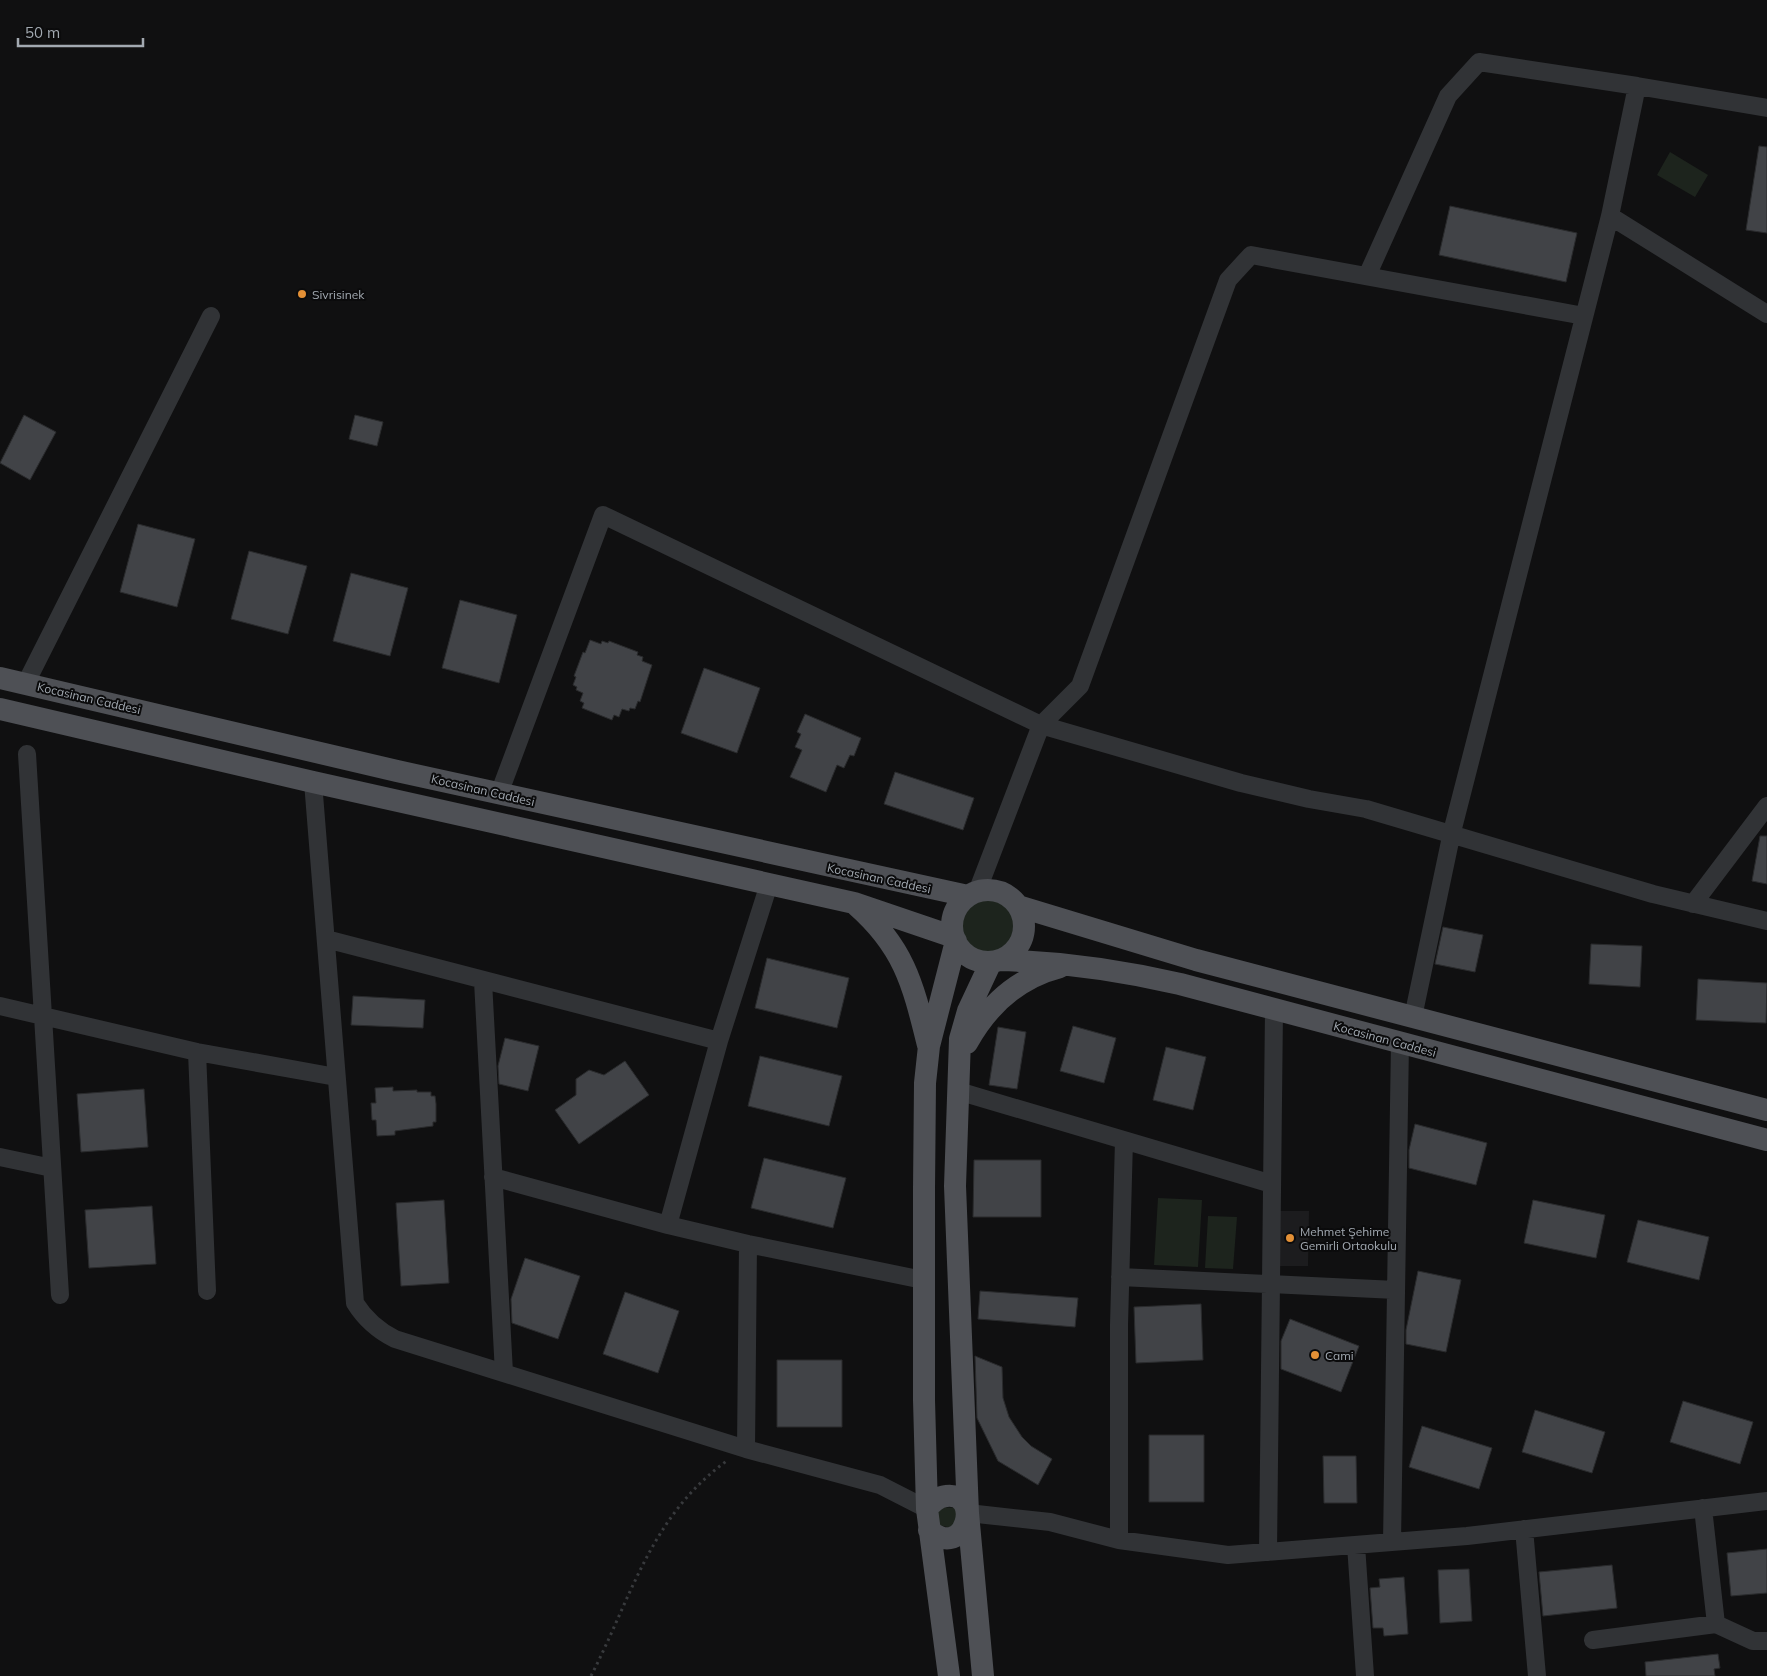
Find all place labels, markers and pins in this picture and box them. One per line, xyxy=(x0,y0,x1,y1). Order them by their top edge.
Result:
place label: Sivrisinek xyxy=(312,287,365,302)
marker: Sivrisinek xyxy=(296,288,308,300)
place label: Mehmet Şehime Gemirli Ortaokulu xyxy=(1300,1224,1397,1253)
marker: Mehmet Şehime Gemirli Ortaokulu xyxy=(1284,1232,1296,1244)
place label: Cami xyxy=(1325,1348,1354,1363)
marker: Cami xyxy=(1309,1349,1321,1361)

